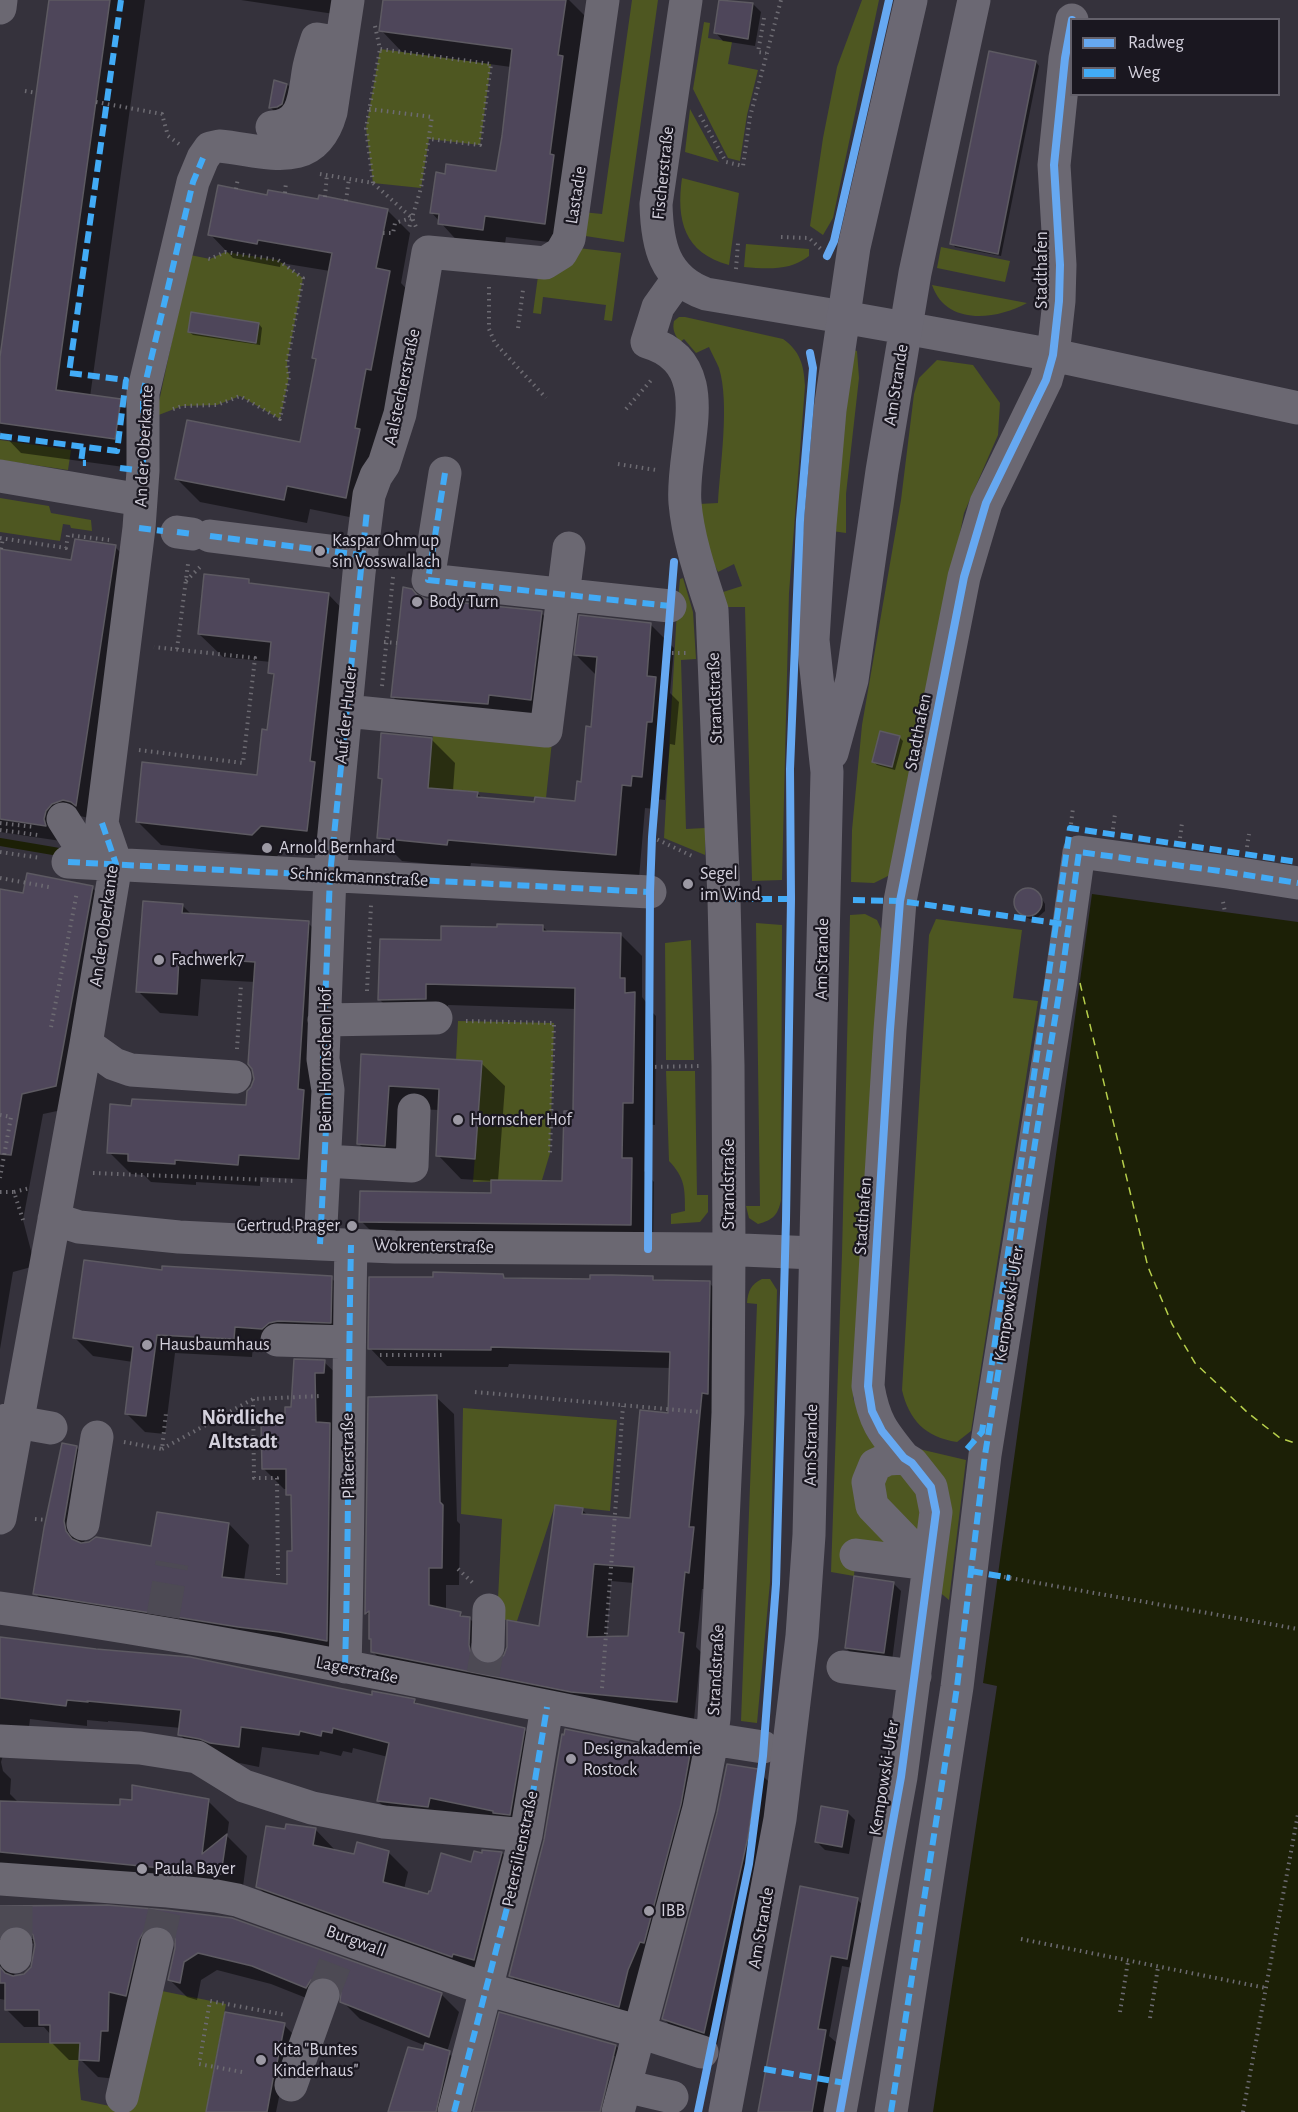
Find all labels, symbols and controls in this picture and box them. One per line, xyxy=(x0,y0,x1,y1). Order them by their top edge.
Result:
legend xyxy=(1070,18,1280,96)
text: Radweg xyxy=(1128,34,1184,52)
text: Weg xyxy=(1128,64,1160,82)
street label: Fischerstraße xyxy=(647,125,679,221)
street label: Lastadie xyxy=(561,164,591,226)
street label: Stadthafen xyxy=(1031,231,1053,309)
street label: Aalstecherstraße xyxy=(379,327,425,447)
street label: Am Strande xyxy=(879,343,913,427)
street label: An der Oberkante xyxy=(130,384,158,508)
place label: Kaspar Ohm up sin Vosswallach xyxy=(332,530,440,572)
marker: Kaspar Ohm up sin Vosswallach xyxy=(313,544,327,558)
place label: Body Turn xyxy=(429,591,499,613)
marker: Body Turn xyxy=(410,595,424,609)
street label: Strandstraße xyxy=(703,652,727,744)
street label: Auf der Huder xyxy=(330,665,362,765)
street label: Stadthafen xyxy=(900,692,936,772)
place label: Arnold Bernhard xyxy=(279,837,395,859)
marker: Arnold Bernhard xyxy=(260,841,274,855)
street label: Schnickmannstraße xyxy=(289,863,429,891)
place label: Segel im Wind xyxy=(700,863,761,906)
street label: An der Oberkante xyxy=(85,864,123,988)
marker: Segel im Wind xyxy=(681,877,695,891)
street label: Am Strande xyxy=(810,918,834,1000)
place label: Fachwerk7 xyxy=(171,949,244,971)
marker: Fachwerk7 xyxy=(152,953,166,967)
street label: Beim Hornschen Hof xyxy=(315,988,337,1132)
place label: Hornscher Hof xyxy=(470,1109,572,1131)
marker: Hornscher Hof xyxy=(451,1113,465,1127)
street label: Strandstraße xyxy=(718,1138,740,1230)
street label: Stadthafen xyxy=(850,1176,876,1256)
place label: Gertrud Prager xyxy=(237,1215,340,1237)
marker: Gertrud Prager xyxy=(345,1219,359,1233)
street label: Wokrenterstraße xyxy=(374,1234,494,1258)
street label: Kempowski-Ufer xyxy=(989,1245,1029,1363)
place label: Hausbaumhaus xyxy=(159,1334,270,1356)
marker: Hausbaumhaus xyxy=(140,1338,154,1352)
street label: Am Strande xyxy=(799,1404,823,1486)
district label: Nördliche Altstadt xyxy=(202,1405,284,1455)
street label: Pläterstraße xyxy=(336,1413,360,1499)
street label: Strandstraße xyxy=(703,1624,729,1716)
street label: Lagerstraße xyxy=(314,1651,400,1689)
street label: Kempowski-Ufer xyxy=(864,1719,904,1837)
place label: Designakademie Rostock xyxy=(583,1738,701,1780)
marker: Designakademie Rostock xyxy=(564,1752,578,1766)
street label: Petersilienstraße xyxy=(497,1789,543,1909)
place label: Paula Bayer xyxy=(154,1858,235,1880)
marker: Paula Bayer xyxy=(135,1862,149,1876)
street label: Am Strande xyxy=(743,1885,779,1971)
place label: IBB xyxy=(661,1900,685,1922)
marker: IBB xyxy=(642,1904,656,1918)
street label: Burgwall xyxy=(323,1920,389,1962)
place label: Kita "Buntes Kinderhaus" xyxy=(273,2039,358,2082)
marker: Kita "Buntes Kinderhaus" xyxy=(254,2053,268,2067)

